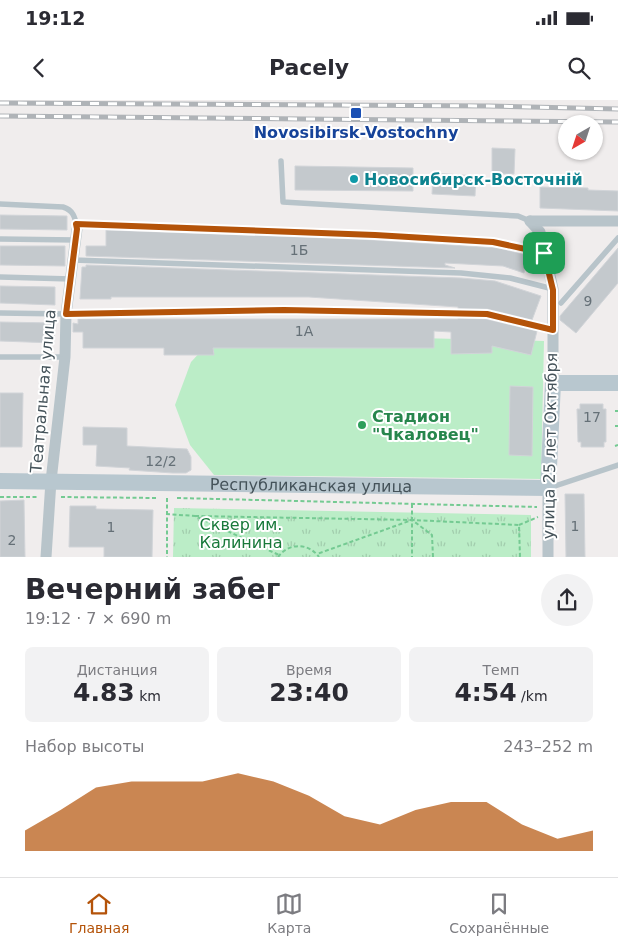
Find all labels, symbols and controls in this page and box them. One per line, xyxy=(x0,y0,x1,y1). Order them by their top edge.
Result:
text: 19:12 xyxy=(25,7,85,29)
icon: back xyxy=(25,54,53,82)
icon: search xyxy=(565,54,593,82)
text: Pacely xyxy=(269,55,349,80)
marker: Novosibirsk-Vostochny xyxy=(349,106,363,120)
north arrow xyxy=(558,115,602,160)
map controls xyxy=(558,115,603,160)
place label: Novosibirsk-Vostochny xyxy=(254,123,459,142)
place label: Новосибирск-Восточній xyxy=(364,170,583,189)
marker: Новосибирск-Восточній xyxy=(348,173,360,185)
pin xyxy=(523,232,565,274)
icon: arrive xyxy=(530,239,558,267)
house number: 1Б xyxy=(290,242,308,258)
house number: 9 xyxy=(584,293,592,309)
street label: Театральная улица xyxy=(26,308,60,475)
house number: 1А xyxy=(295,323,314,339)
street label: улица 25 лет Октября xyxy=(539,353,561,539)
place label: Стадион "Чкаловец" xyxy=(372,407,479,444)
house number: 17 xyxy=(583,409,601,425)
marker: Стадион "Чкаловец" xyxy=(356,419,368,431)
house number: 12/2 xyxy=(145,453,177,469)
street label: Республиканская улица xyxy=(210,474,412,496)
park label: Сквер им. Калинина xyxy=(200,515,282,552)
house number: 1 xyxy=(571,518,579,534)
house number: 1 xyxy=(107,519,115,535)
house number: 2 xyxy=(8,532,16,548)
text: Вечерний забег xyxy=(25,573,280,606)
button: share xyxy=(541,574,593,626)
text: 19:12 · 7 × 690 m xyxy=(25,609,171,628)
text: Дистанция xyxy=(77,662,157,678)
text: Время xyxy=(286,662,332,678)
text: Темп xyxy=(483,662,519,678)
text: 4.83 xyxy=(73,678,135,707)
text: 23:40 xyxy=(269,678,349,707)
text: 4:54 xyxy=(454,678,517,707)
text: km xyxy=(135,688,161,704)
text: /km xyxy=(517,688,548,704)
text: Набор высоты xyxy=(25,737,144,756)
text: 243–252 m xyxy=(503,737,593,756)
tab: Главная xyxy=(69,890,129,936)
tab: Карта xyxy=(267,890,311,936)
tab: Сохранённые xyxy=(449,890,549,936)

